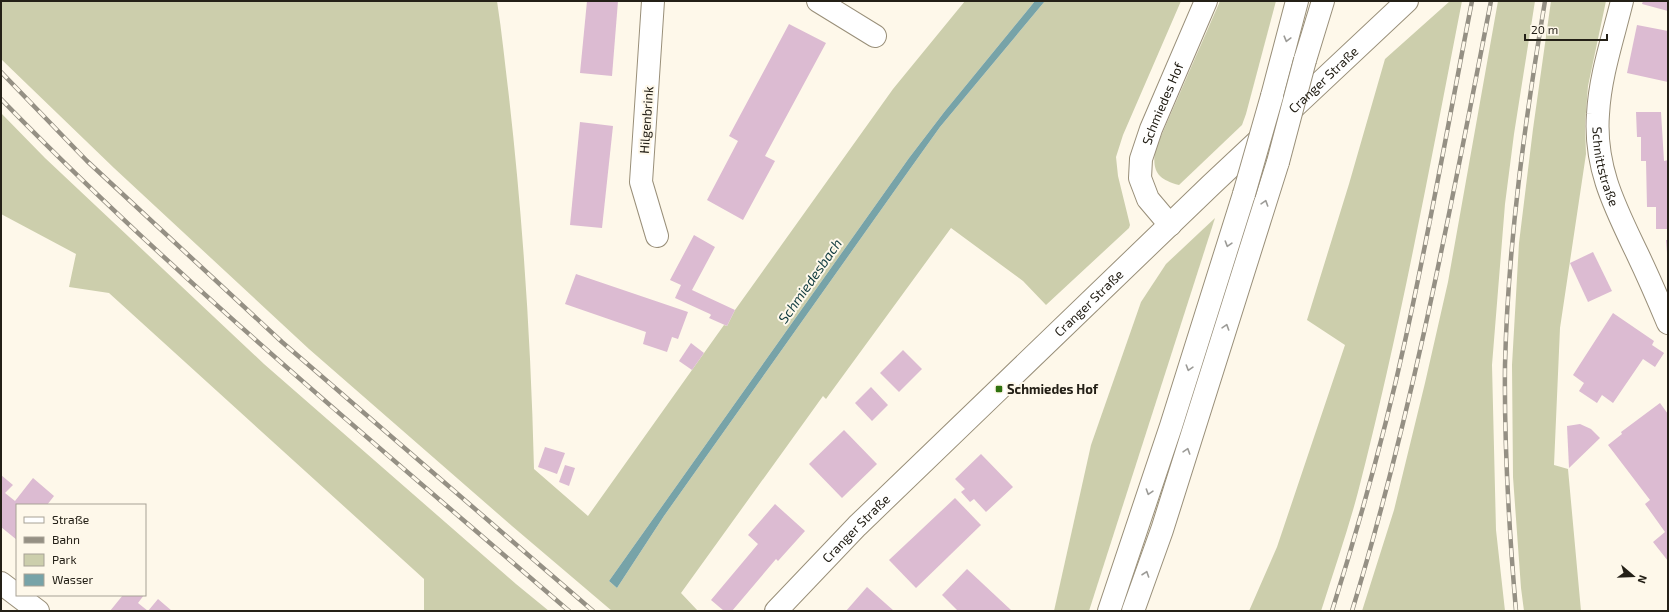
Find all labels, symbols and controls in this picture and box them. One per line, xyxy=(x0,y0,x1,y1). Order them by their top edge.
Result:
scale bar xyxy=(1525,16,1607,42)
text: 20 m xyxy=(1531,22,1558,36)
one-way arrow xyxy=(1283,35,1292,42)
street label: Cranger Straße xyxy=(1285,43,1362,116)
street label: Schmiedes Hof xyxy=(1138,59,1187,147)
street label: Hilgenbrink xyxy=(636,85,656,154)
street label: Schnittstraße xyxy=(1589,126,1623,209)
one-way arrow xyxy=(1260,199,1269,206)
water label: Schmiedesbach xyxy=(774,235,845,326)
one-way arrow xyxy=(1224,241,1233,248)
street label: Cranger Straße xyxy=(1051,266,1126,340)
one-way arrow xyxy=(1221,323,1230,330)
one-way arrow xyxy=(1185,365,1194,372)
place label: Schmiedes Hof xyxy=(1007,381,1099,397)
marker: Schmiedes Hof xyxy=(994,384,1004,394)
one-way arrow xyxy=(1182,447,1191,454)
one-way arrow xyxy=(1145,488,1154,495)
street label: Cranger Straße xyxy=(819,491,893,566)
legend xyxy=(16,504,146,596)
text: Straße xyxy=(52,512,89,526)
text: Bahn xyxy=(52,532,80,546)
text: Park xyxy=(52,552,77,566)
north arrow xyxy=(1613,556,1653,596)
one-way arrow xyxy=(1142,571,1150,578)
text: Wasser xyxy=(52,572,93,586)
text: N xyxy=(1635,574,1650,585)

